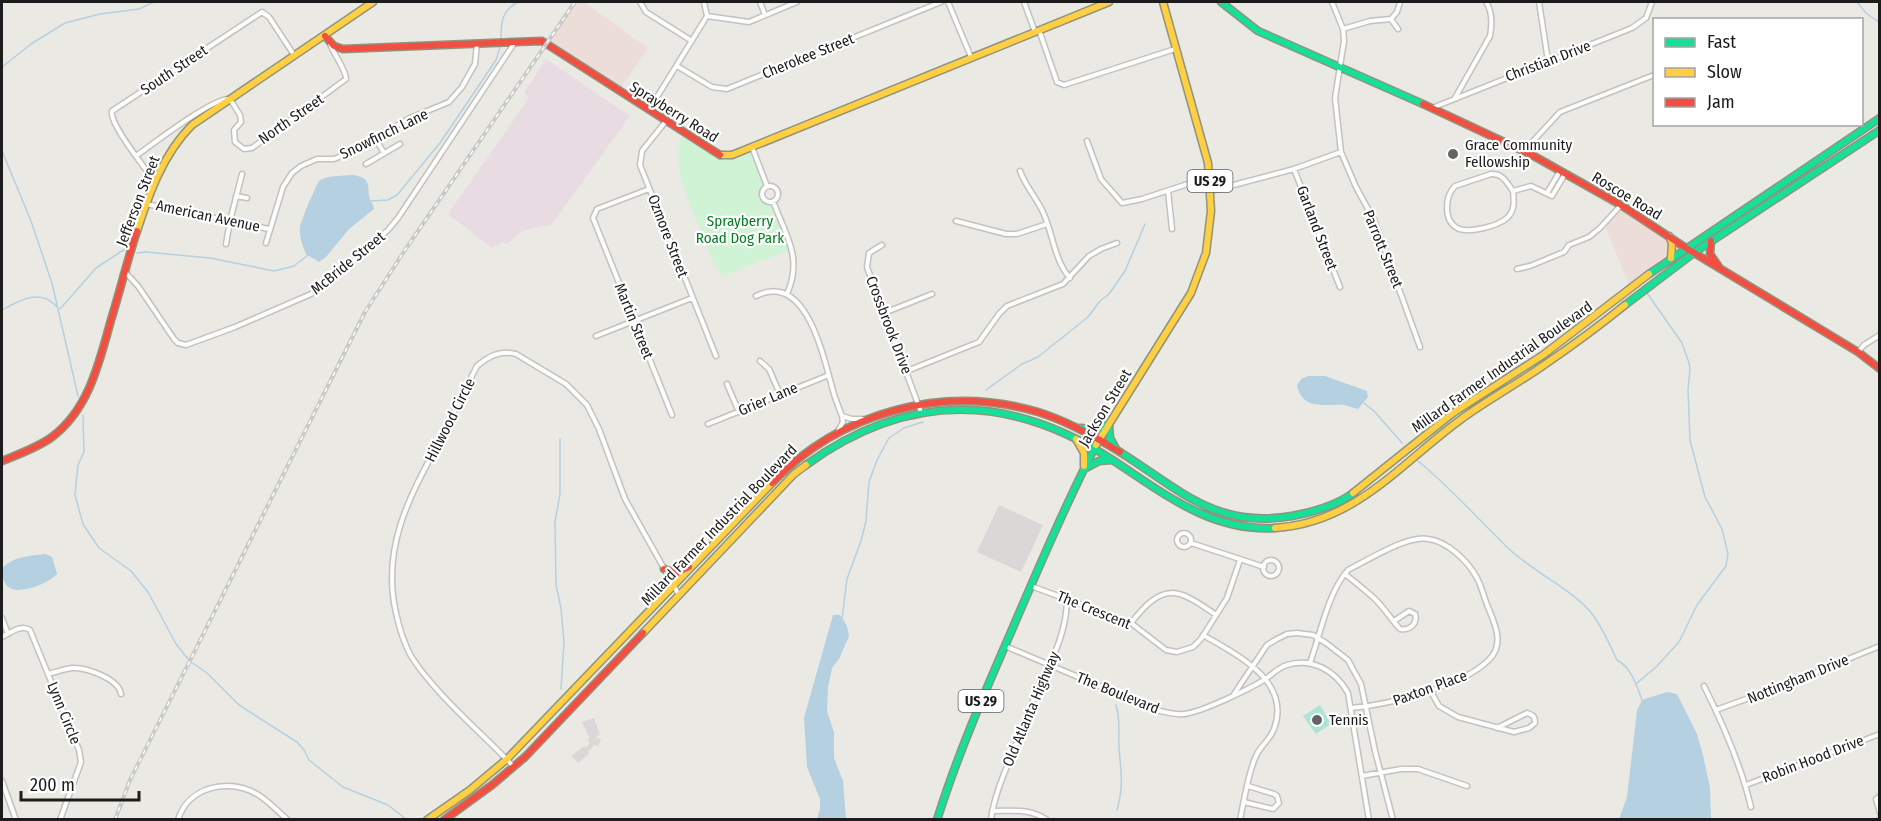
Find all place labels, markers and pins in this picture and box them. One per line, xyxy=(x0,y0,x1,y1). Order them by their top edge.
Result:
place label: Grace Community Fellowship xyxy=(1465,136,1572,171)
marker: Grace Community Fellowship xyxy=(1446,147,1460,161)
place label: Tennis xyxy=(1329,711,1369,729)
marker: Tennis xyxy=(1310,713,1324,727)

